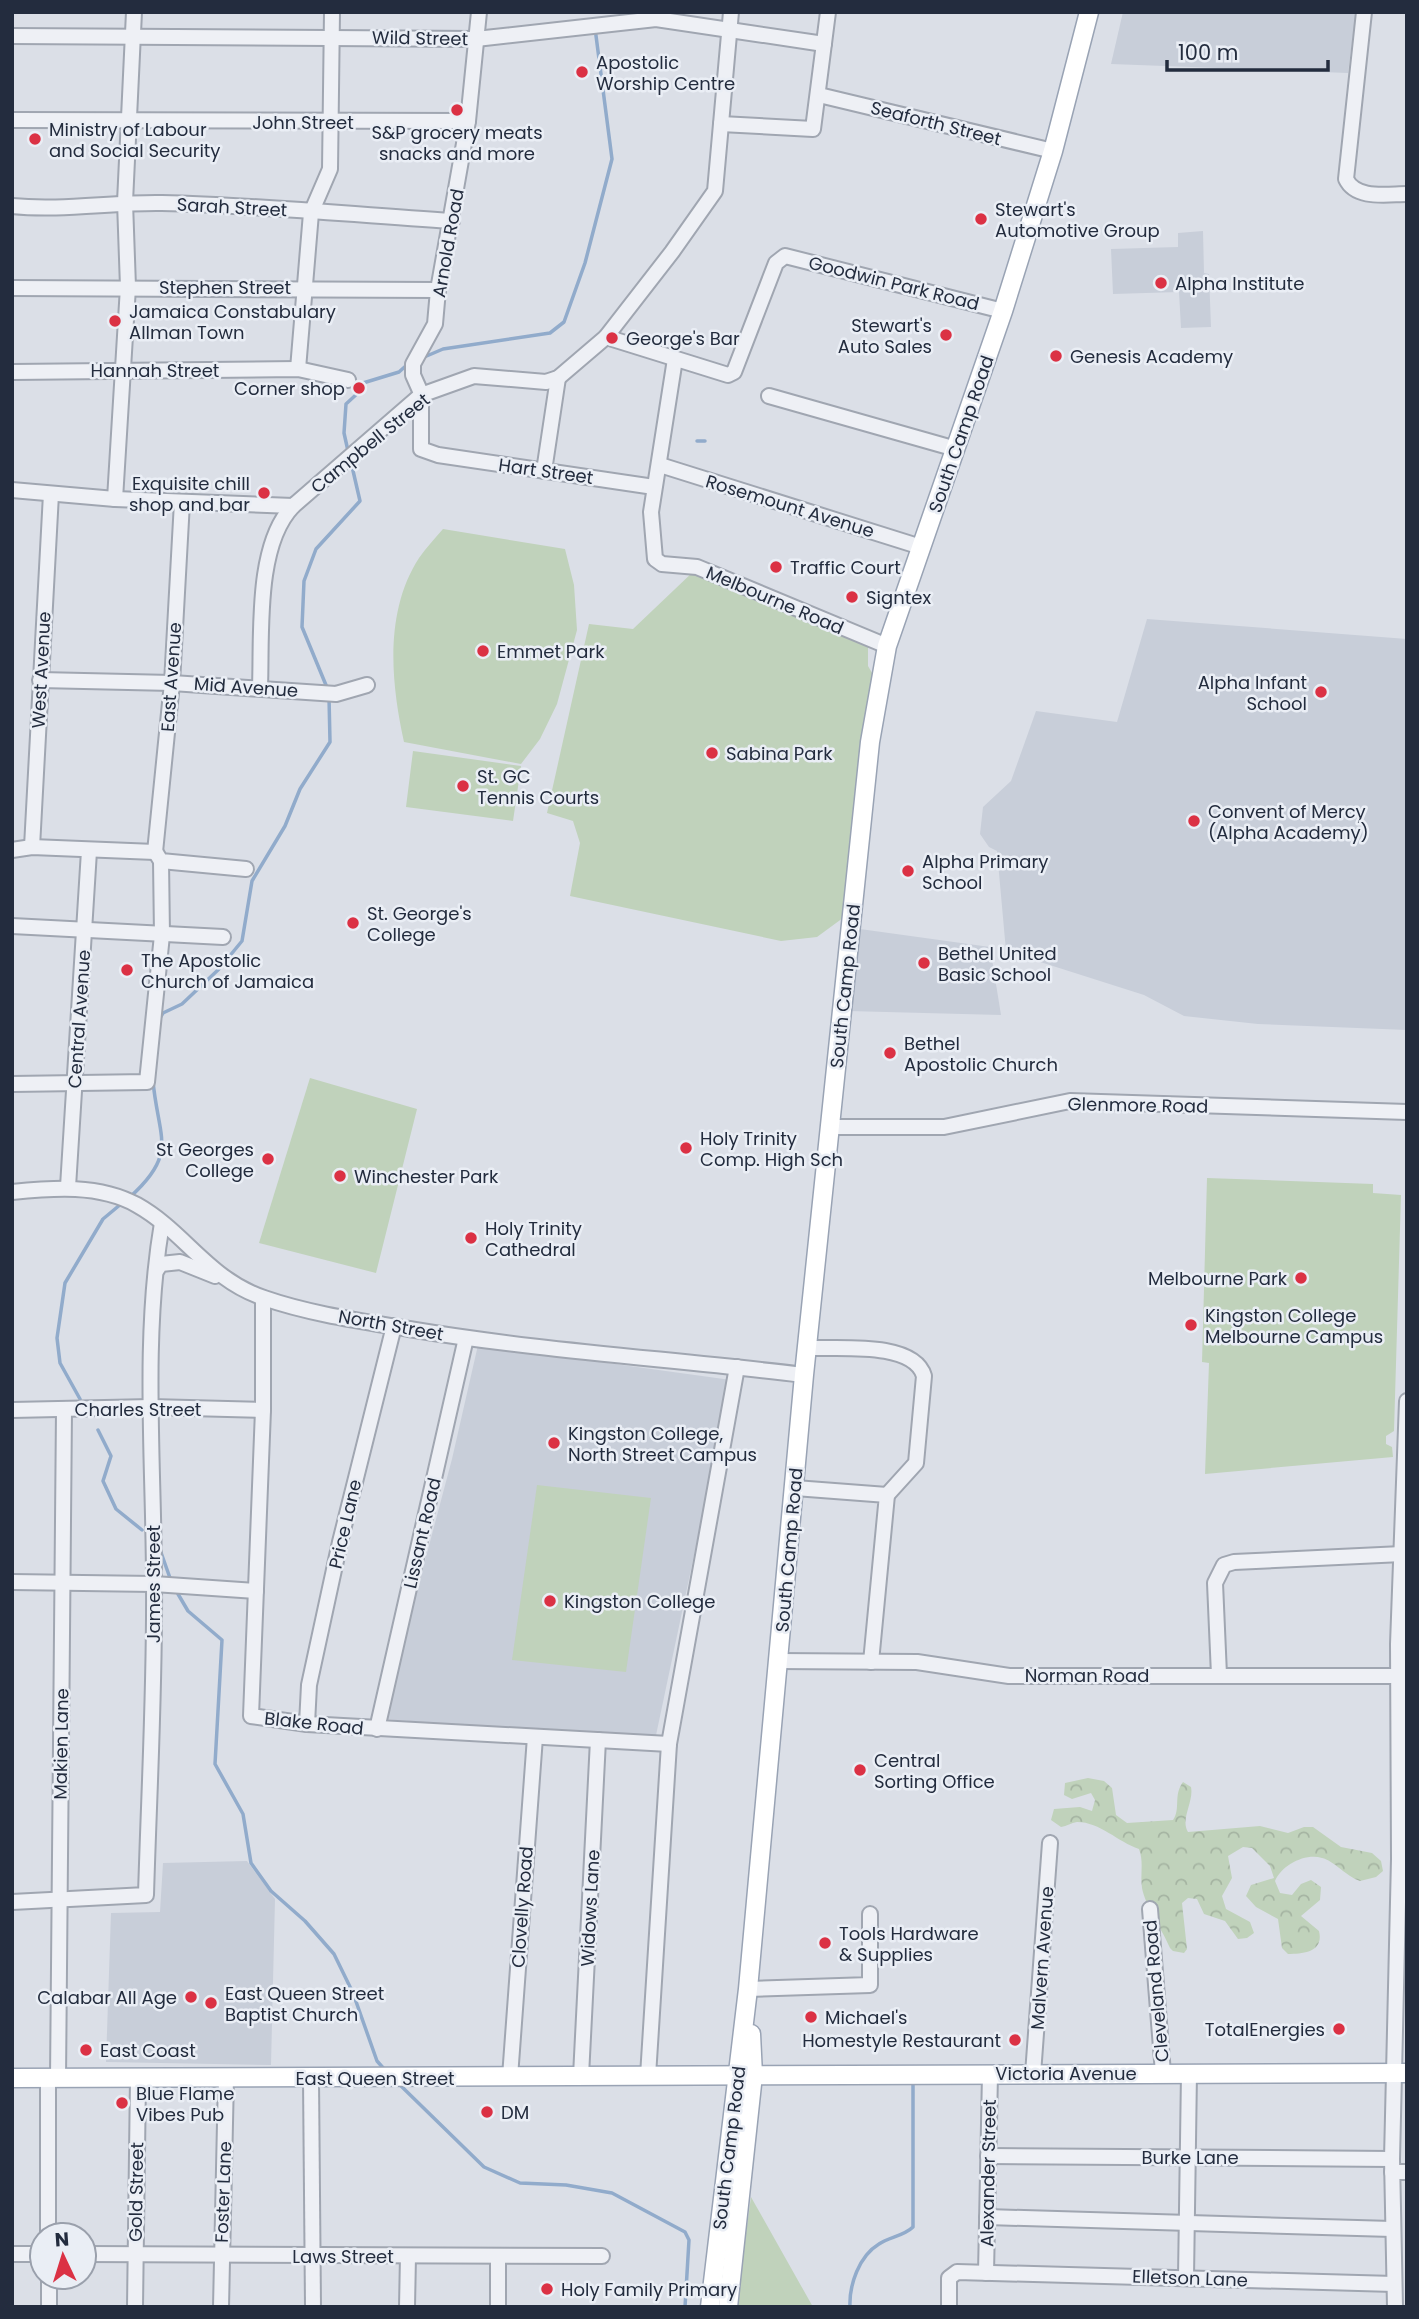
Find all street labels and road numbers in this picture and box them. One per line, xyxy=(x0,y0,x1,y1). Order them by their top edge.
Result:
street label: Wild Street xyxy=(372,25,468,51)
street label: Seaforth Street xyxy=(868,95,1004,151)
street label: John Street xyxy=(252,110,354,135)
street label: Arnold Road xyxy=(426,187,470,299)
street label: Sarah Street xyxy=(176,192,288,222)
street label: Goodwin Park Road xyxy=(806,250,982,316)
street label: Stephen Street xyxy=(159,275,291,300)
street label: South Camp Road xyxy=(922,352,1000,516)
street label: Hannah Street xyxy=(91,358,219,383)
street label: Campbell Street xyxy=(305,387,435,499)
street label: Hart Street xyxy=(497,452,595,490)
street label: Rosemount Avenue xyxy=(703,468,877,544)
street label: Melbourne Road xyxy=(702,560,848,640)
street label: West Avenue xyxy=(25,611,57,729)
street label: East Avenue xyxy=(155,621,187,733)
street label: Mid Avenue xyxy=(193,671,299,703)
street label: South Camp Road xyxy=(824,903,866,1069)
street label: Central Avenue xyxy=(62,949,96,1089)
street label: Glenmore Road xyxy=(1067,1091,1209,1119)
street label: North Street xyxy=(336,1303,446,1347)
street label: Charles Street xyxy=(75,1397,201,1422)
street label: South Camp Road xyxy=(769,1467,809,1633)
street label: Lissant Road xyxy=(397,1475,447,1591)
street label: Price Lane xyxy=(323,1477,367,1571)
street label: James Street xyxy=(141,1525,166,1643)
street label: Norman Road xyxy=(1025,1663,1149,1688)
street label: Makien Lane xyxy=(48,1688,74,1800)
street label: Blake Road xyxy=(263,1705,365,1741)
street label: Clovelly Road xyxy=(505,1845,539,1969)
street label: Widows Lane xyxy=(574,1849,606,1967)
street label: Malvern Avenue xyxy=(1025,1885,1059,2031)
street label: Cleveland Road xyxy=(1137,1919,1175,2063)
street label: Victoria Avenue xyxy=(995,2061,1137,2086)
street label: South Camp Road xyxy=(707,2065,751,2231)
street label: East Queen Street xyxy=(295,2066,455,2091)
street label: Alexander Street xyxy=(974,2099,1002,2247)
street label: Foster Lane xyxy=(209,2141,237,2243)
street label: Gold Street xyxy=(123,2142,149,2242)
street label: Burke Lane xyxy=(1141,2145,1239,2170)
street label: Laws Street xyxy=(292,2244,394,2269)
street label: Elletson Lane xyxy=(1132,2263,1248,2293)

